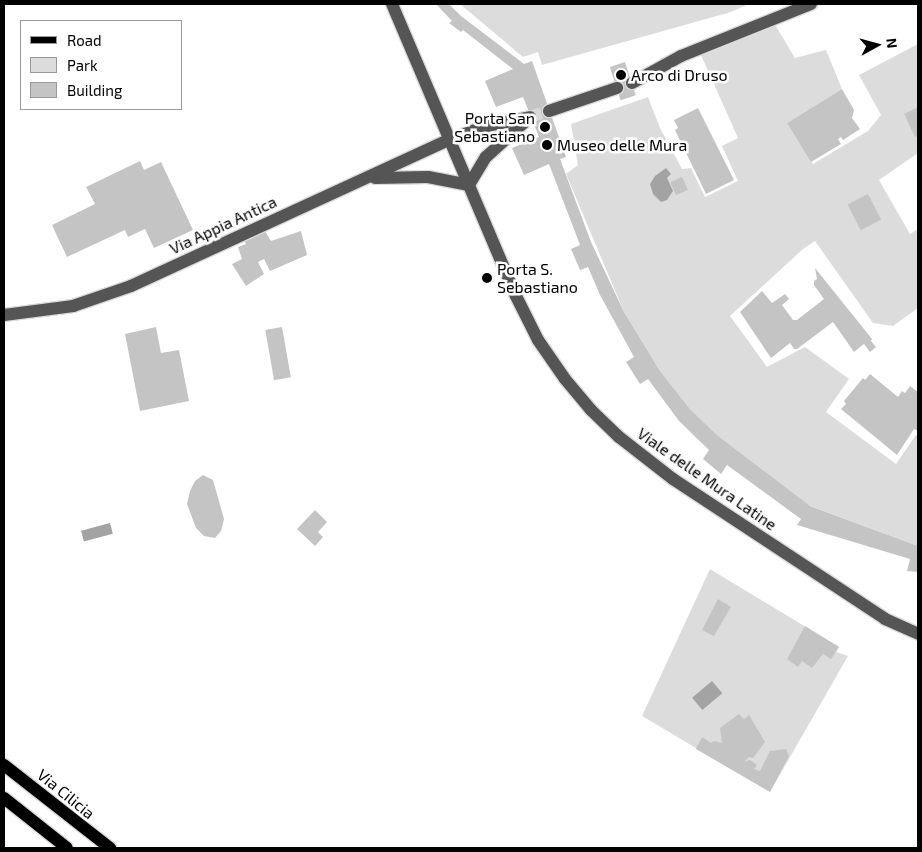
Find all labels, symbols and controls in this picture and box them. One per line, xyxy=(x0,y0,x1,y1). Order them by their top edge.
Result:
legend xyxy=(20,20,182,110)
north arrow xyxy=(852,20,902,70)
text: Road xyxy=(67,31,102,49)
text: N xyxy=(883,37,901,49)
text: Park xyxy=(67,56,98,74)
place label: Arco di Druso xyxy=(631,65,728,85)
marker: Arco di Druso xyxy=(615,69,627,81)
text: Building xyxy=(67,81,122,99)
place label: Porta San Sebastiano xyxy=(454,108,535,146)
marker: Porta San Sebastiano xyxy=(539,121,551,133)
place label: Museo delle Mura xyxy=(557,135,687,155)
marker: Museo delle Mura xyxy=(541,139,553,151)
street label: Via Appia Antica xyxy=(166,192,280,258)
place label: Porta S. Sebastiano xyxy=(497,259,578,297)
marker: Porta S. Sebastiano xyxy=(481,272,493,284)
street label: Viale delle Mura Latine xyxy=(634,424,780,534)
street label: Via Cilicia xyxy=(33,765,99,823)

